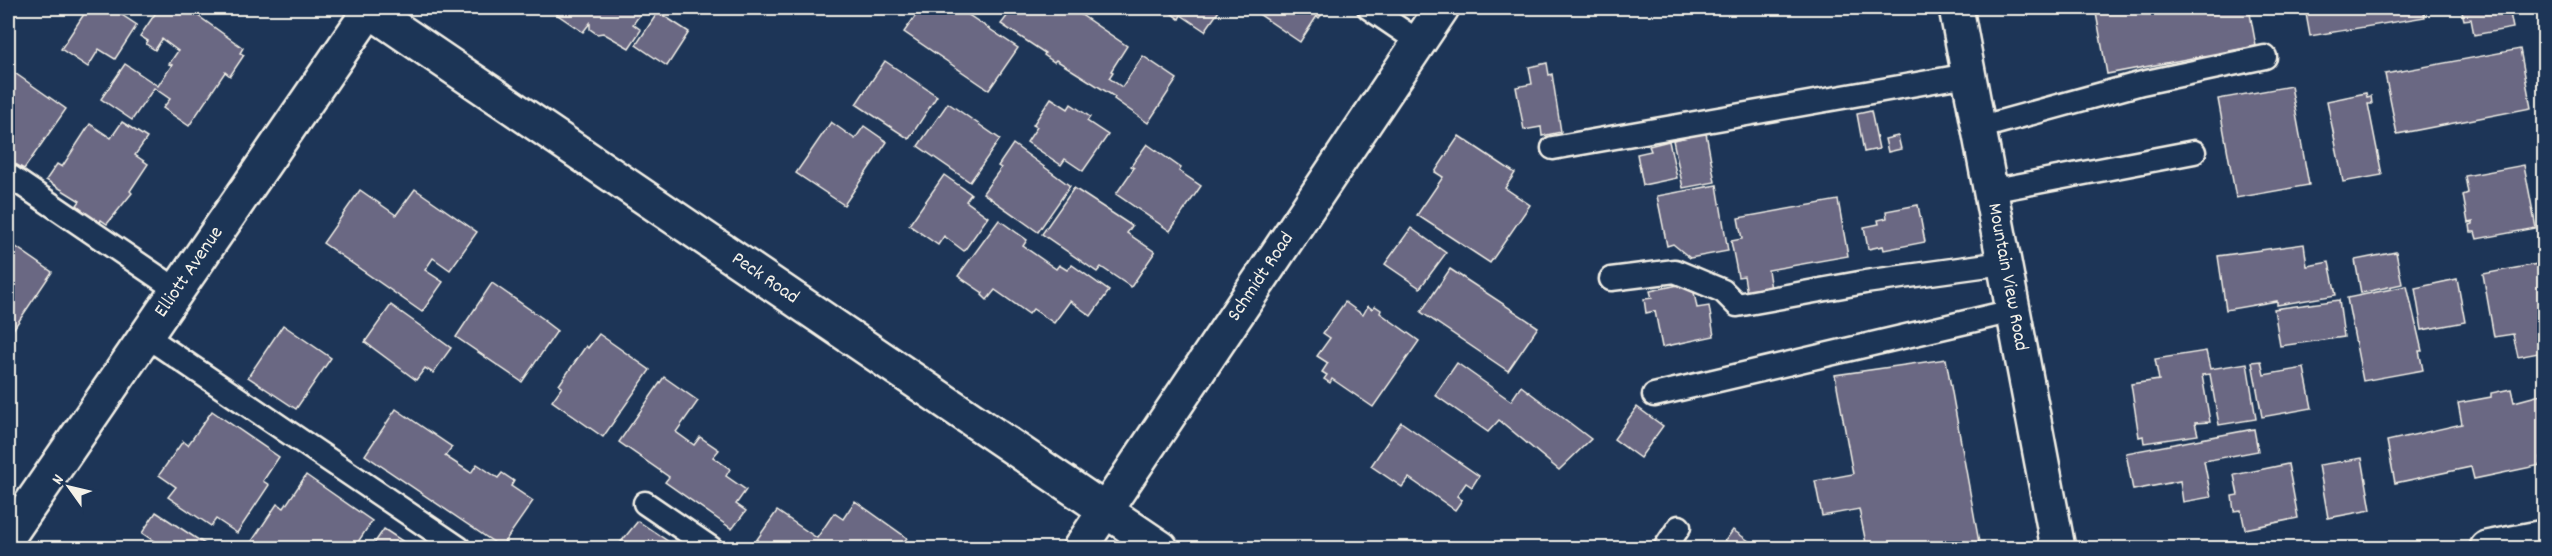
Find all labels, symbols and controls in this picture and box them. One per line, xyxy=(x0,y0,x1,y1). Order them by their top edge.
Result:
street label: Mountain View Road xyxy=(1979,201,2035,353)
street label: Elliott Avenue xyxy=(148,221,231,324)
street label: Schmidt Road xyxy=(1221,227,1302,327)
street label: Peck Road xyxy=(725,246,804,312)
north arrow xyxy=(39,457,99,517)
text: N xyxy=(47,470,70,490)

